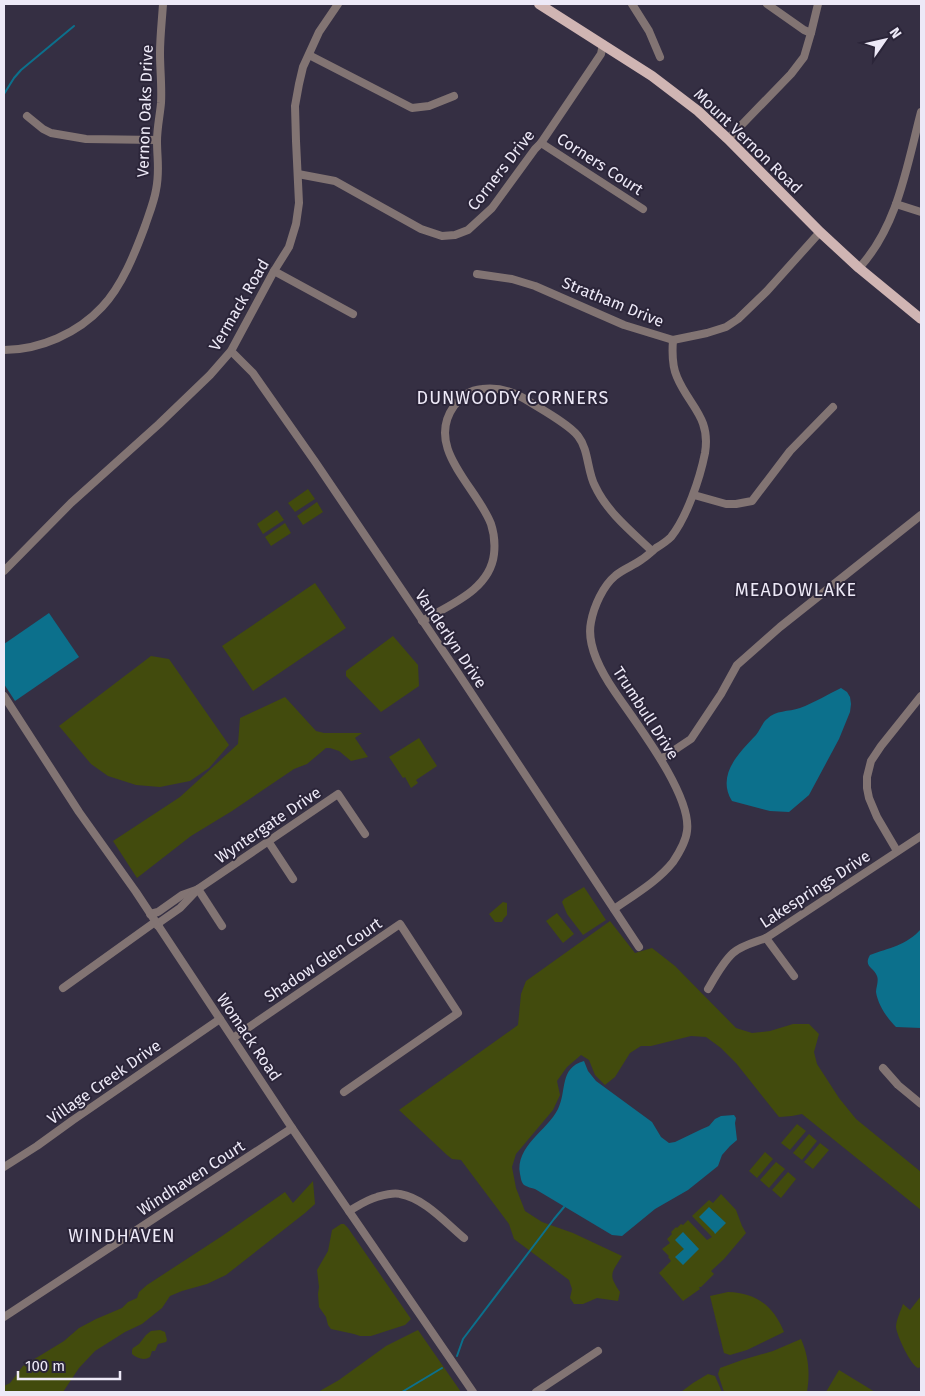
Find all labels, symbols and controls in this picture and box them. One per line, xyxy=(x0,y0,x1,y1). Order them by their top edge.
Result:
north arrow xyxy=(860,15,910,65)
text: N xyxy=(886,24,905,42)
street label: Vernon Oaks Drive xyxy=(133,44,157,178)
street label: Mount Vernon Road xyxy=(690,84,806,198)
street label: Corners Drive xyxy=(464,126,538,214)
street label: Corners Court xyxy=(553,129,647,199)
street label: Vermack Road xyxy=(205,256,273,354)
street label: Stratham Drive xyxy=(559,273,667,331)
district label: DUNWOODY CORNERS xyxy=(417,387,609,409)
district label: MEADOWLAKE xyxy=(735,579,857,601)
street label: Vanderlyn Drive xyxy=(411,586,491,692)
street label: Trumbull Drive xyxy=(609,663,683,763)
street label: Wyntergate Drive xyxy=(212,783,324,867)
street label: Lakesprings Drive xyxy=(756,846,874,932)
street label: Shadow Glen Court xyxy=(261,913,386,1006)
street label: Womack Road xyxy=(213,989,285,1085)
street label: Village Creek Drive xyxy=(44,1036,164,1128)
street label: Windhaven Court xyxy=(134,1136,248,1220)
district label: WINDHAVEN xyxy=(68,1225,176,1247)
scale bar xyxy=(18,1348,120,1380)
text: 100 m xyxy=(25,1357,65,1375)

